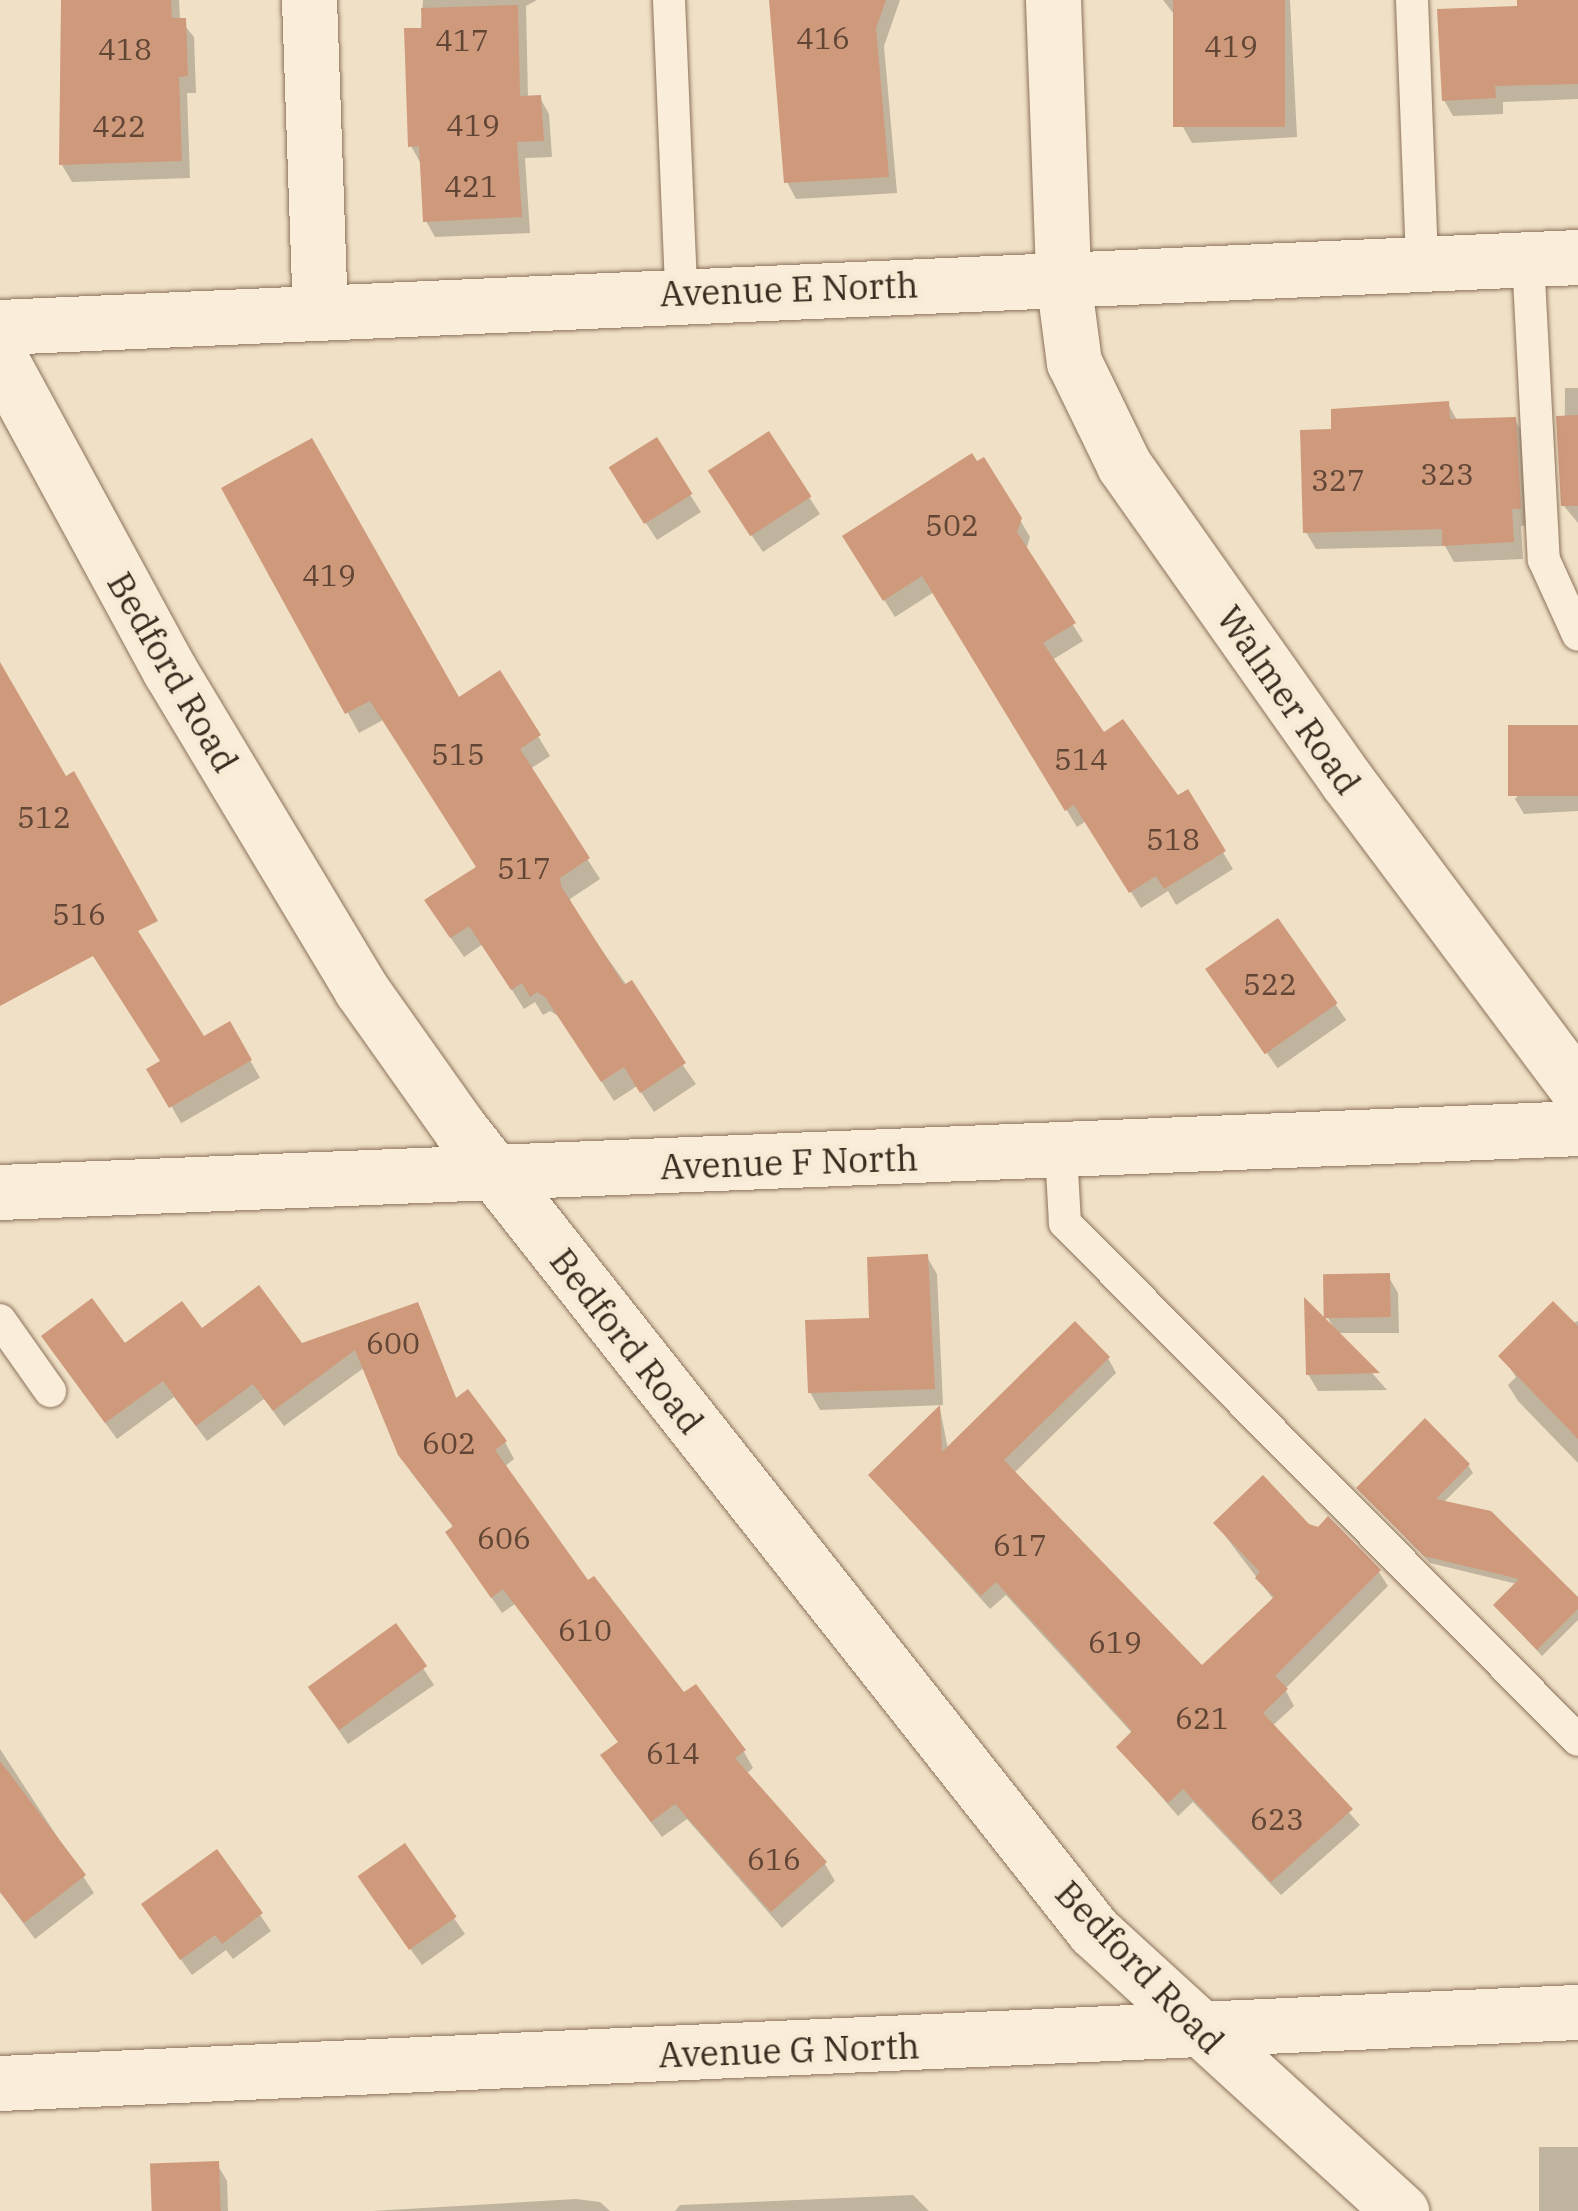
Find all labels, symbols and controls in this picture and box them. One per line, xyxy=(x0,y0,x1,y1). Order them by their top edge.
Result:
house number: 416 xyxy=(796,20,850,56)
house number: 417 xyxy=(435,22,489,58)
house number: 419 xyxy=(1204,28,1258,64)
house number: 418 xyxy=(98,31,152,67)
house number: 419 xyxy=(446,107,500,143)
house number: 422 xyxy=(92,108,146,144)
house number: 421 xyxy=(444,168,498,204)
street label: Avenue E North xyxy=(659,264,919,314)
house number: 323 xyxy=(1420,456,1474,492)
house number: 327 xyxy=(1311,462,1365,498)
house number: 502 xyxy=(925,507,979,543)
house number: 419 xyxy=(302,557,356,593)
street label: Bedford Road xyxy=(99,565,247,779)
street label: Walmer Road xyxy=(1209,598,1369,802)
house number: 515 xyxy=(431,736,485,772)
house number: 514 xyxy=(1054,741,1108,777)
house number: 512 xyxy=(17,799,71,835)
house number: 518 xyxy=(1146,821,1200,857)
house number: 517 xyxy=(497,850,551,886)
house number: 516 xyxy=(52,896,106,932)
house number: 522 xyxy=(1243,966,1297,1002)
street label: Avenue F North xyxy=(659,1137,919,1187)
street label: Bedford Road xyxy=(542,1240,712,1442)
house number: 600 xyxy=(366,1325,420,1361)
house number: 602 xyxy=(422,1425,476,1461)
house number: 606 xyxy=(477,1520,531,1556)
house number: 617 xyxy=(993,1527,1047,1563)
house number: 610 xyxy=(558,1612,612,1648)
house number: 619 xyxy=(1088,1624,1142,1660)
house number: 621 xyxy=(1175,1700,1229,1736)
house number: 614 xyxy=(646,1735,700,1771)
house number: 623 xyxy=(1250,1801,1304,1837)
house number: 616 xyxy=(747,1841,801,1877)
street label: Bedford Road xyxy=(1047,1872,1233,2062)
street label: Avenue G North xyxy=(658,2024,920,2076)

